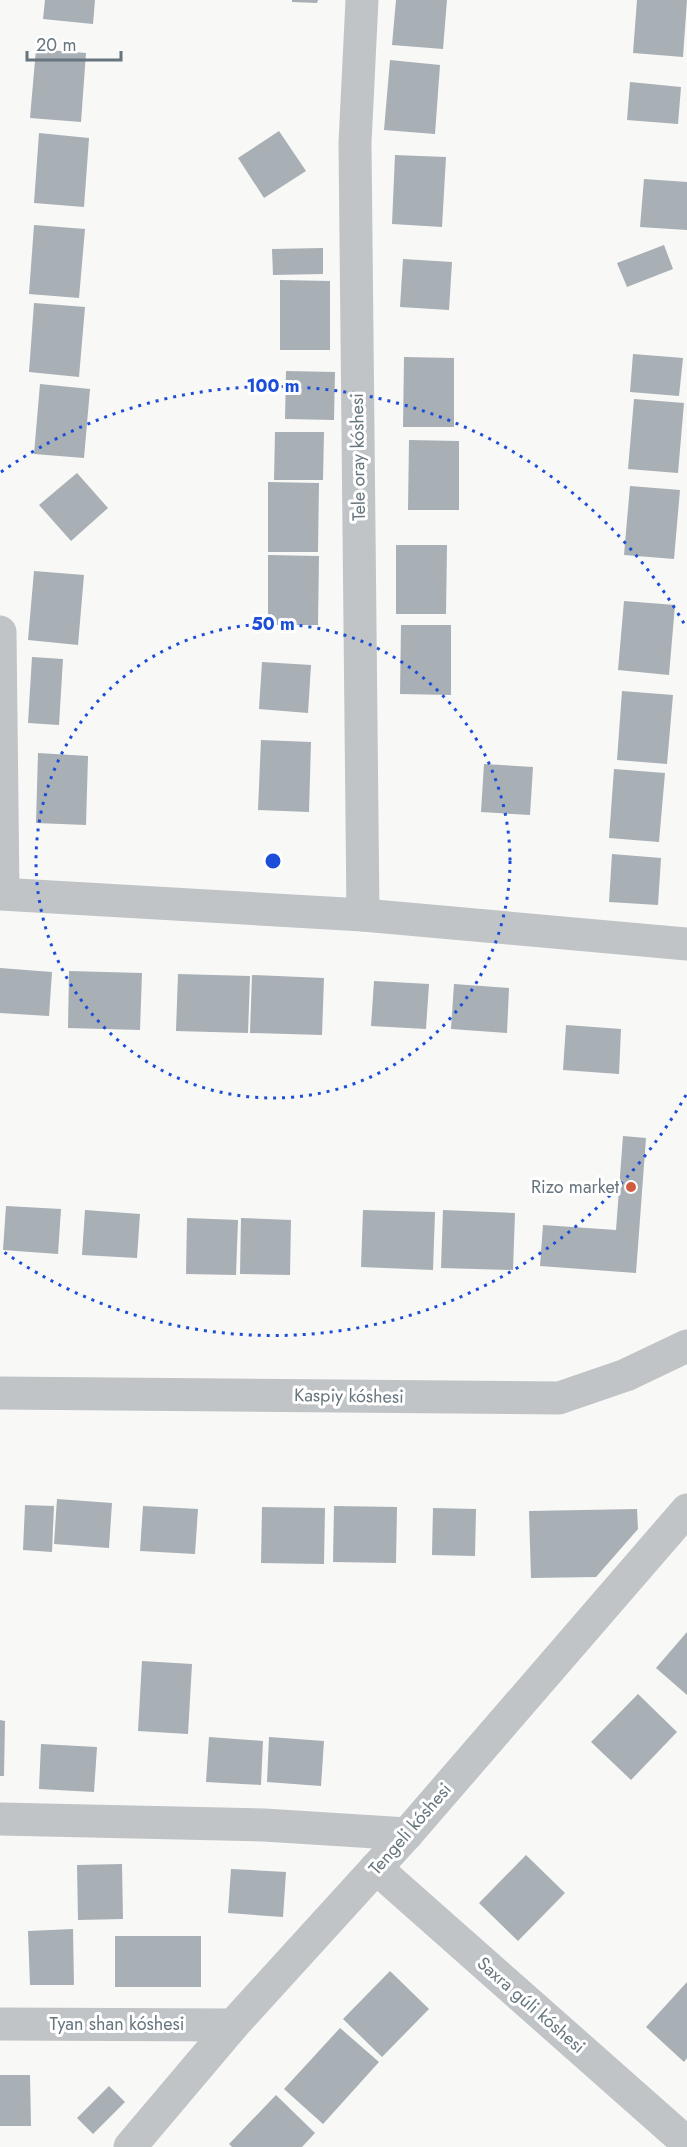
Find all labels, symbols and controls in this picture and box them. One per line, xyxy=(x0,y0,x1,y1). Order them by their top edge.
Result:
scale bar xyxy=(27,24,122,62)
text: 20 m xyxy=(36,32,76,58)
text: 100 m xyxy=(246,373,300,399)
street label: Tele oray kóshesi xyxy=(344,393,372,521)
text: 50 m xyxy=(251,611,295,637)
centre of rings xyxy=(263,851,283,871)
place label: Rizo market xyxy=(531,1174,620,1200)
marker: Rizo market xyxy=(624,1180,638,1194)
street label: Kaspiy kóshesi xyxy=(294,1382,404,1410)
street label: Tengeli kóshesi xyxy=(363,1777,457,1881)
street label: Saxra gúli kóshesi xyxy=(471,1951,591,2059)
street label: Tyan shan kóshesi xyxy=(50,2011,184,2037)

